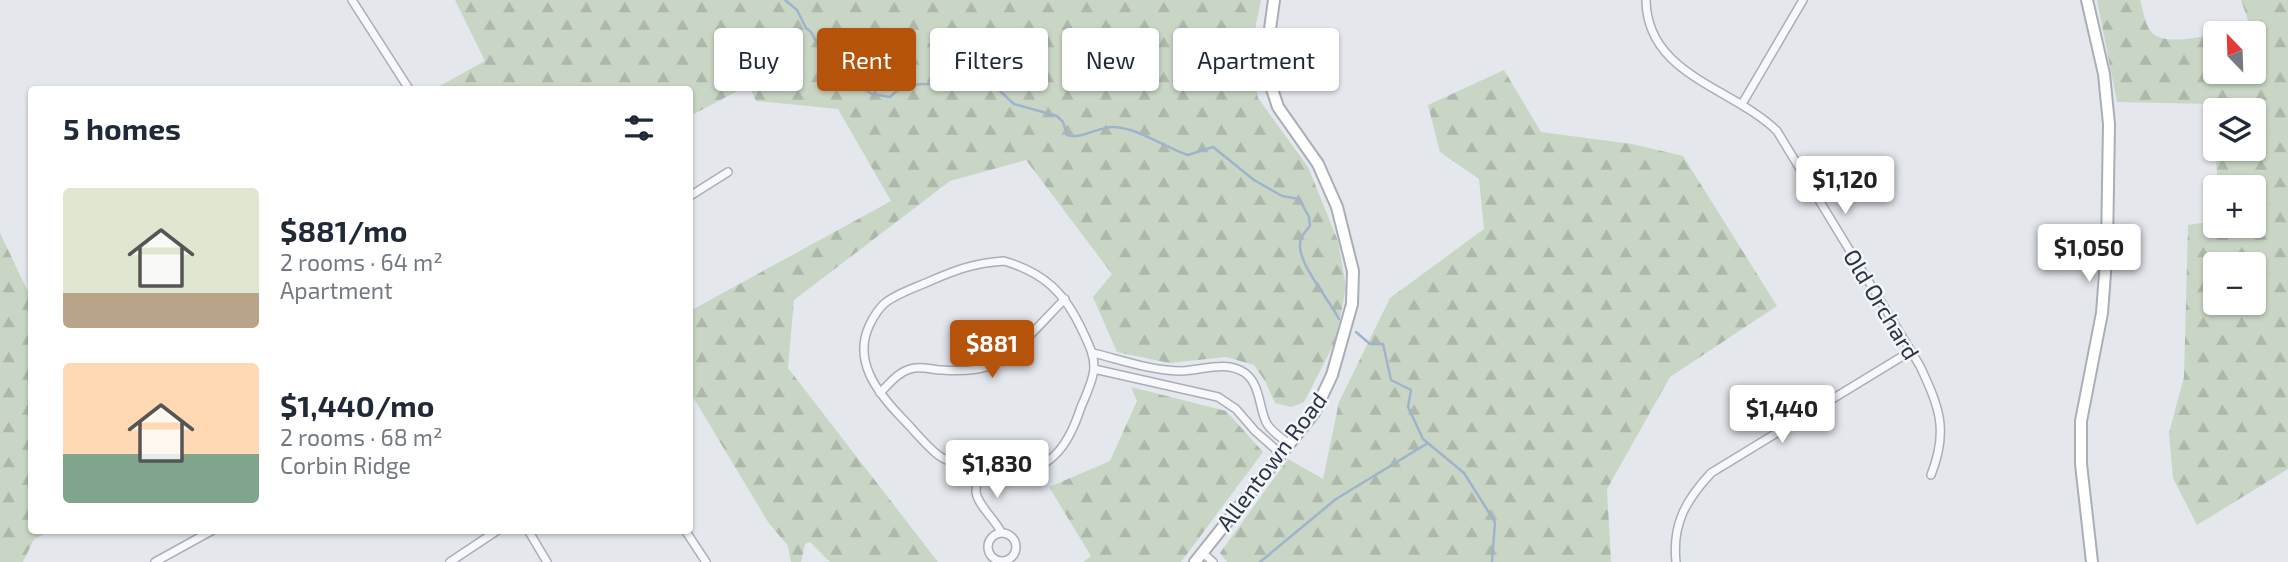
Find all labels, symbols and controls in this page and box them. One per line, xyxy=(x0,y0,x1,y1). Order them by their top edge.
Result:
north arrow xyxy=(2203,21,2266,84)
map controls xyxy=(2203,21,2266,315)
chip: Buy xyxy=(714,28,803,91)
chip: Rent xyxy=(817,28,916,91)
chip: Filters xyxy=(930,28,1048,91)
chip: New xyxy=(1062,28,1159,91)
chip: Apartment xyxy=(1173,28,1339,91)
button: layers xyxy=(2203,98,2266,161)
icon: filters xyxy=(620,109,658,147)
text: 5 homes xyxy=(63,110,181,146)
pin: $1,120 xyxy=(1788,156,1902,216)
text: $1,120 xyxy=(1812,165,1878,193)
button: + xyxy=(2203,175,2266,238)
text: $881/mo xyxy=(280,212,408,248)
icon: home xyxy=(119,216,203,300)
pin: $1,050 xyxy=(2032,224,2146,284)
text: $1,050 xyxy=(2054,233,2124,261)
street label: Old Orchard xyxy=(1838,244,1926,364)
text: 2 rooms · 64 m² xyxy=(280,248,443,276)
button: − xyxy=(2203,252,2266,315)
text: Apartment xyxy=(280,276,393,304)
pin: $881 xyxy=(951,320,1033,380)
text: $881 xyxy=(966,329,1018,357)
street label: Allentown Road xyxy=(1210,386,1332,536)
pin: $1,440 xyxy=(1725,386,1839,445)
text: $1,440/mo xyxy=(280,387,434,423)
icon: home xyxy=(119,391,203,475)
text: $1,440 xyxy=(1746,394,1818,422)
text: 2 rooms · 68 m² xyxy=(280,423,443,451)
pin: $1,830 xyxy=(940,440,1054,500)
text: $1,830 xyxy=(962,449,1032,477)
text: Corbin Ridge xyxy=(280,451,411,479)

